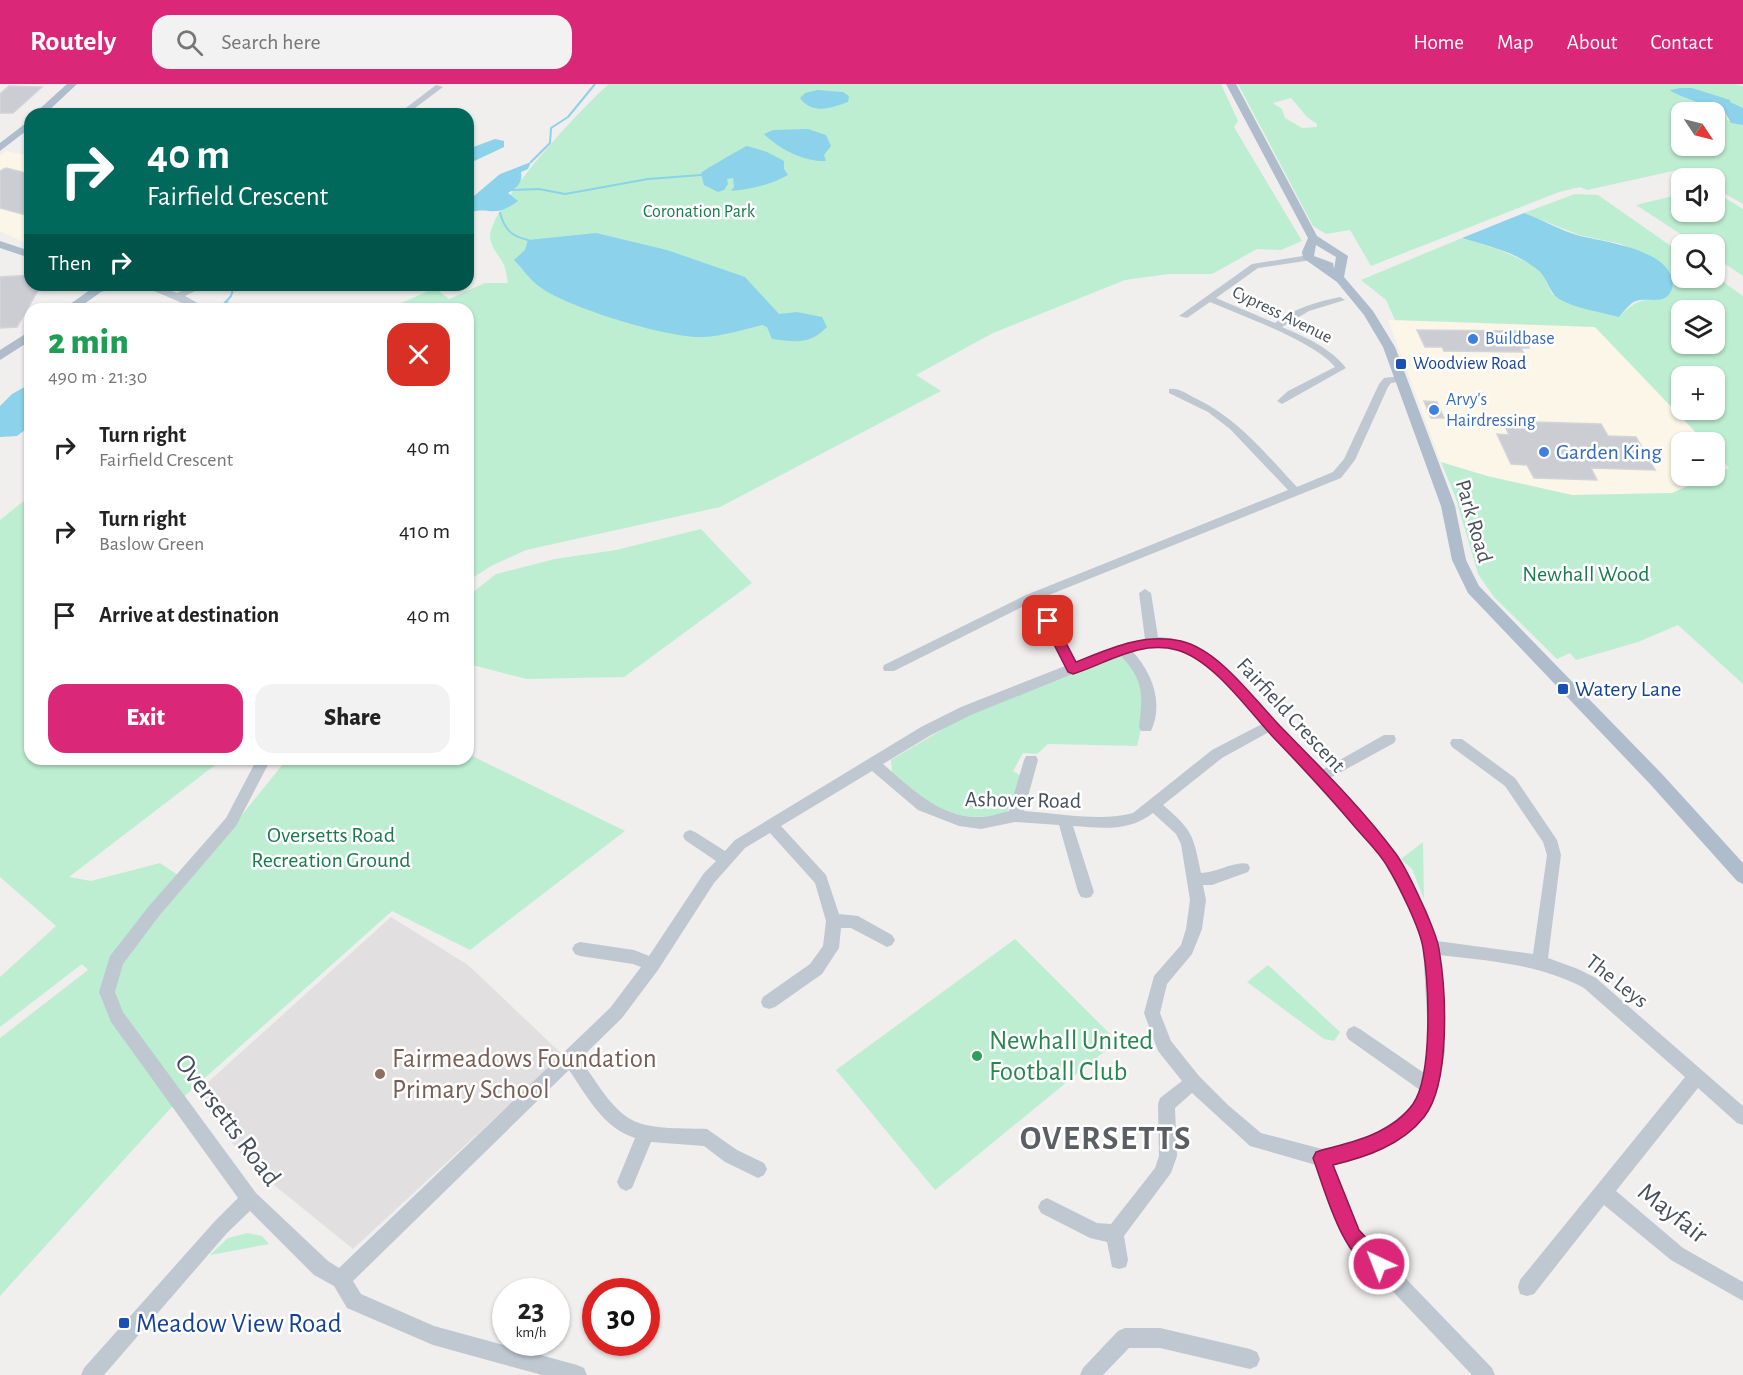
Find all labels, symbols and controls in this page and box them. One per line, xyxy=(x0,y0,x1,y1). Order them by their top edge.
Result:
search box xyxy=(152,15,572,69)
icon: search xyxy=(173,26,206,59)
text: Routely xyxy=(30,28,116,56)
text: Search here xyxy=(221,31,321,53)
text: Home xyxy=(1413,32,1464,53)
text: Map xyxy=(1497,32,1534,53)
text: About xyxy=(1567,32,1617,53)
text: Contact xyxy=(1650,32,1713,53)
north arrow xyxy=(1671,102,1725,156)
map controls xyxy=(1671,102,1725,486)
icon: right xyxy=(48,132,126,210)
text: 40 m xyxy=(147,134,230,176)
button: sound xyxy=(1671,168,1725,222)
text: Fairfield Crescent xyxy=(147,183,328,210)
park label: Coronation Park xyxy=(643,203,756,221)
button: search xyxy=(1671,234,1725,288)
icon: right xyxy=(104,246,137,279)
text: Then xyxy=(48,252,92,274)
street label: Cypress Avenue xyxy=(1229,283,1335,347)
button: layers xyxy=(1671,300,1725,354)
button: close xyxy=(387,323,450,386)
text: 2 min xyxy=(48,324,129,360)
place label: Buildbase xyxy=(1485,330,1555,348)
marker: Buildbase xyxy=(1466,332,1480,346)
place label: Woodview Road xyxy=(1413,355,1526,373)
marker: Woodview Road xyxy=(1394,357,1408,371)
button: + xyxy=(1671,366,1725,420)
text: 490 m · 21:30 xyxy=(48,367,147,387)
place label: Arvy's Hairdressing xyxy=(1446,391,1536,430)
marker: Arvy's Hairdressing xyxy=(1427,403,1441,417)
text: Turn right xyxy=(99,424,186,446)
icon: right xyxy=(48,431,81,464)
button: − xyxy=(1671,432,1725,486)
text: 40 m xyxy=(407,436,450,458)
place label: Garden King xyxy=(1556,441,1662,463)
marker: Garden King xyxy=(1537,445,1551,459)
text: Fairfield Crescent xyxy=(99,450,233,470)
street label: Park Road xyxy=(1452,477,1496,565)
text: Turn right xyxy=(99,508,186,530)
icon: right xyxy=(48,515,81,548)
text: 410 m xyxy=(399,520,450,542)
text: Baslow Green xyxy=(99,534,204,554)
park label: Newhall Wood xyxy=(1522,563,1650,585)
pin xyxy=(1022,595,1073,646)
icon: arrive xyxy=(48,599,81,632)
text: Arrive at destination xyxy=(99,604,279,626)
text: 40 m xyxy=(407,604,450,626)
icon: arrive xyxy=(1031,604,1064,637)
street label: Fairfield Crescent xyxy=(1233,653,1349,777)
place label: Watery Lane xyxy=(1575,678,1681,700)
marker: Watery Lane xyxy=(1556,682,1570,696)
button: Exit xyxy=(48,684,243,753)
button: Share xyxy=(255,684,450,753)
street label: Ashover Road xyxy=(965,788,1081,812)
park label: Oversetts Road Recreation Ground xyxy=(251,824,411,871)
street label: The Leys xyxy=(1582,950,1652,1012)
place label: Newhall United Football Club xyxy=(989,1027,1153,1085)
place label: Fairmeadows Foundation Primary School xyxy=(392,1045,657,1104)
street label: Oversetts Road xyxy=(170,1049,286,1191)
marker: Newhall United Football Club xyxy=(970,1049,984,1063)
marker: Fairmeadows Foundation Primary School xyxy=(373,1067,387,1081)
district label: OVERSETTS xyxy=(1020,1123,1192,1156)
street label: Mayfair xyxy=(1632,1178,1713,1249)
position arrow xyxy=(1347,1232,1411,1296)
speed limit sign: 30 xyxy=(582,1278,660,1356)
text: 23 xyxy=(517,1295,545,1325)
place label: Meadow View Road xyxy=(136,1310,342,1337)
marker: Meadow View Road xyxy=(117,1316,131,1330)
text: km/h xyxy=(516,1325,546,1340)

